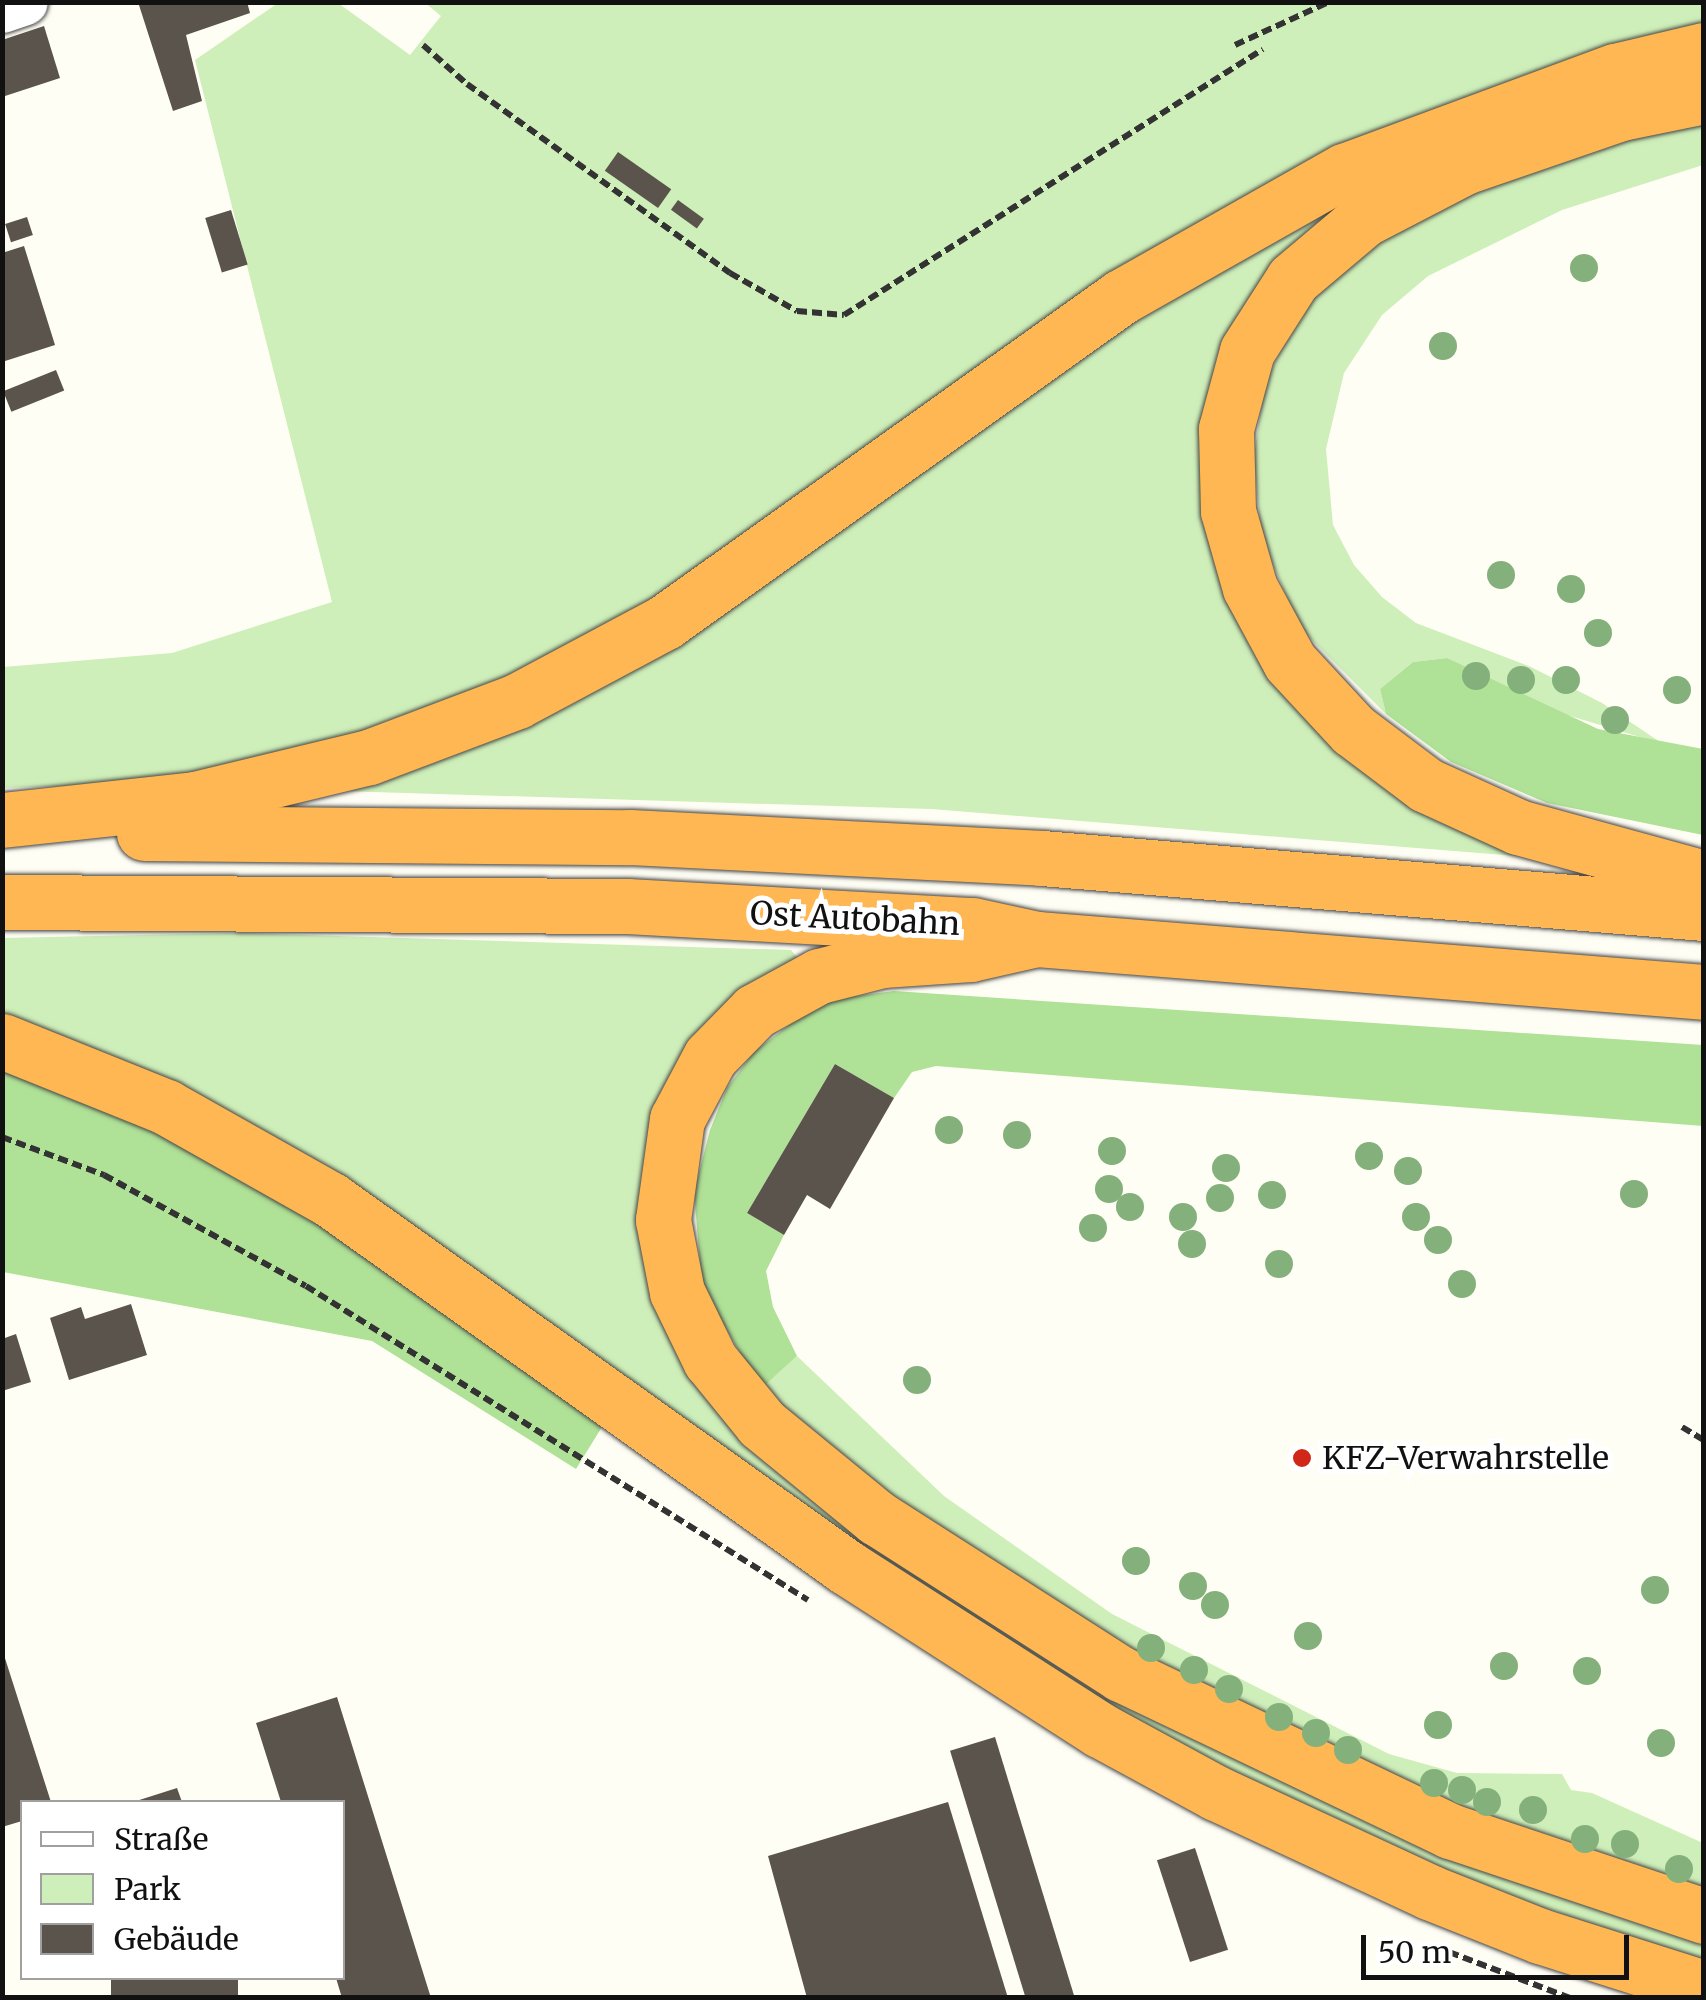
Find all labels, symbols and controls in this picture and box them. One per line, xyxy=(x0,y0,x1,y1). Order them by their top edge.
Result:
street label: Ost Autobahn xyxy=(749,894,961,944)
place label: KFZ-Verwahrstelle xyxy=(1322,1439,1609,1477)
marker: KFZ-Verwahrstelle xyxy=(1291,1447,1313,1469)
legend xyxy=(20,1800,345,1980)
text: Straße xyxy=(114,1820,208,1858)
text: Park xyxy=(114,1870,181,1908)
scale bar xyxy=(1366,1915,1634,1977)
text: Gebäude xyxy=(114,1920,239,1958)
text: 50 m xyxy=(1378,1933,1451,1971)

